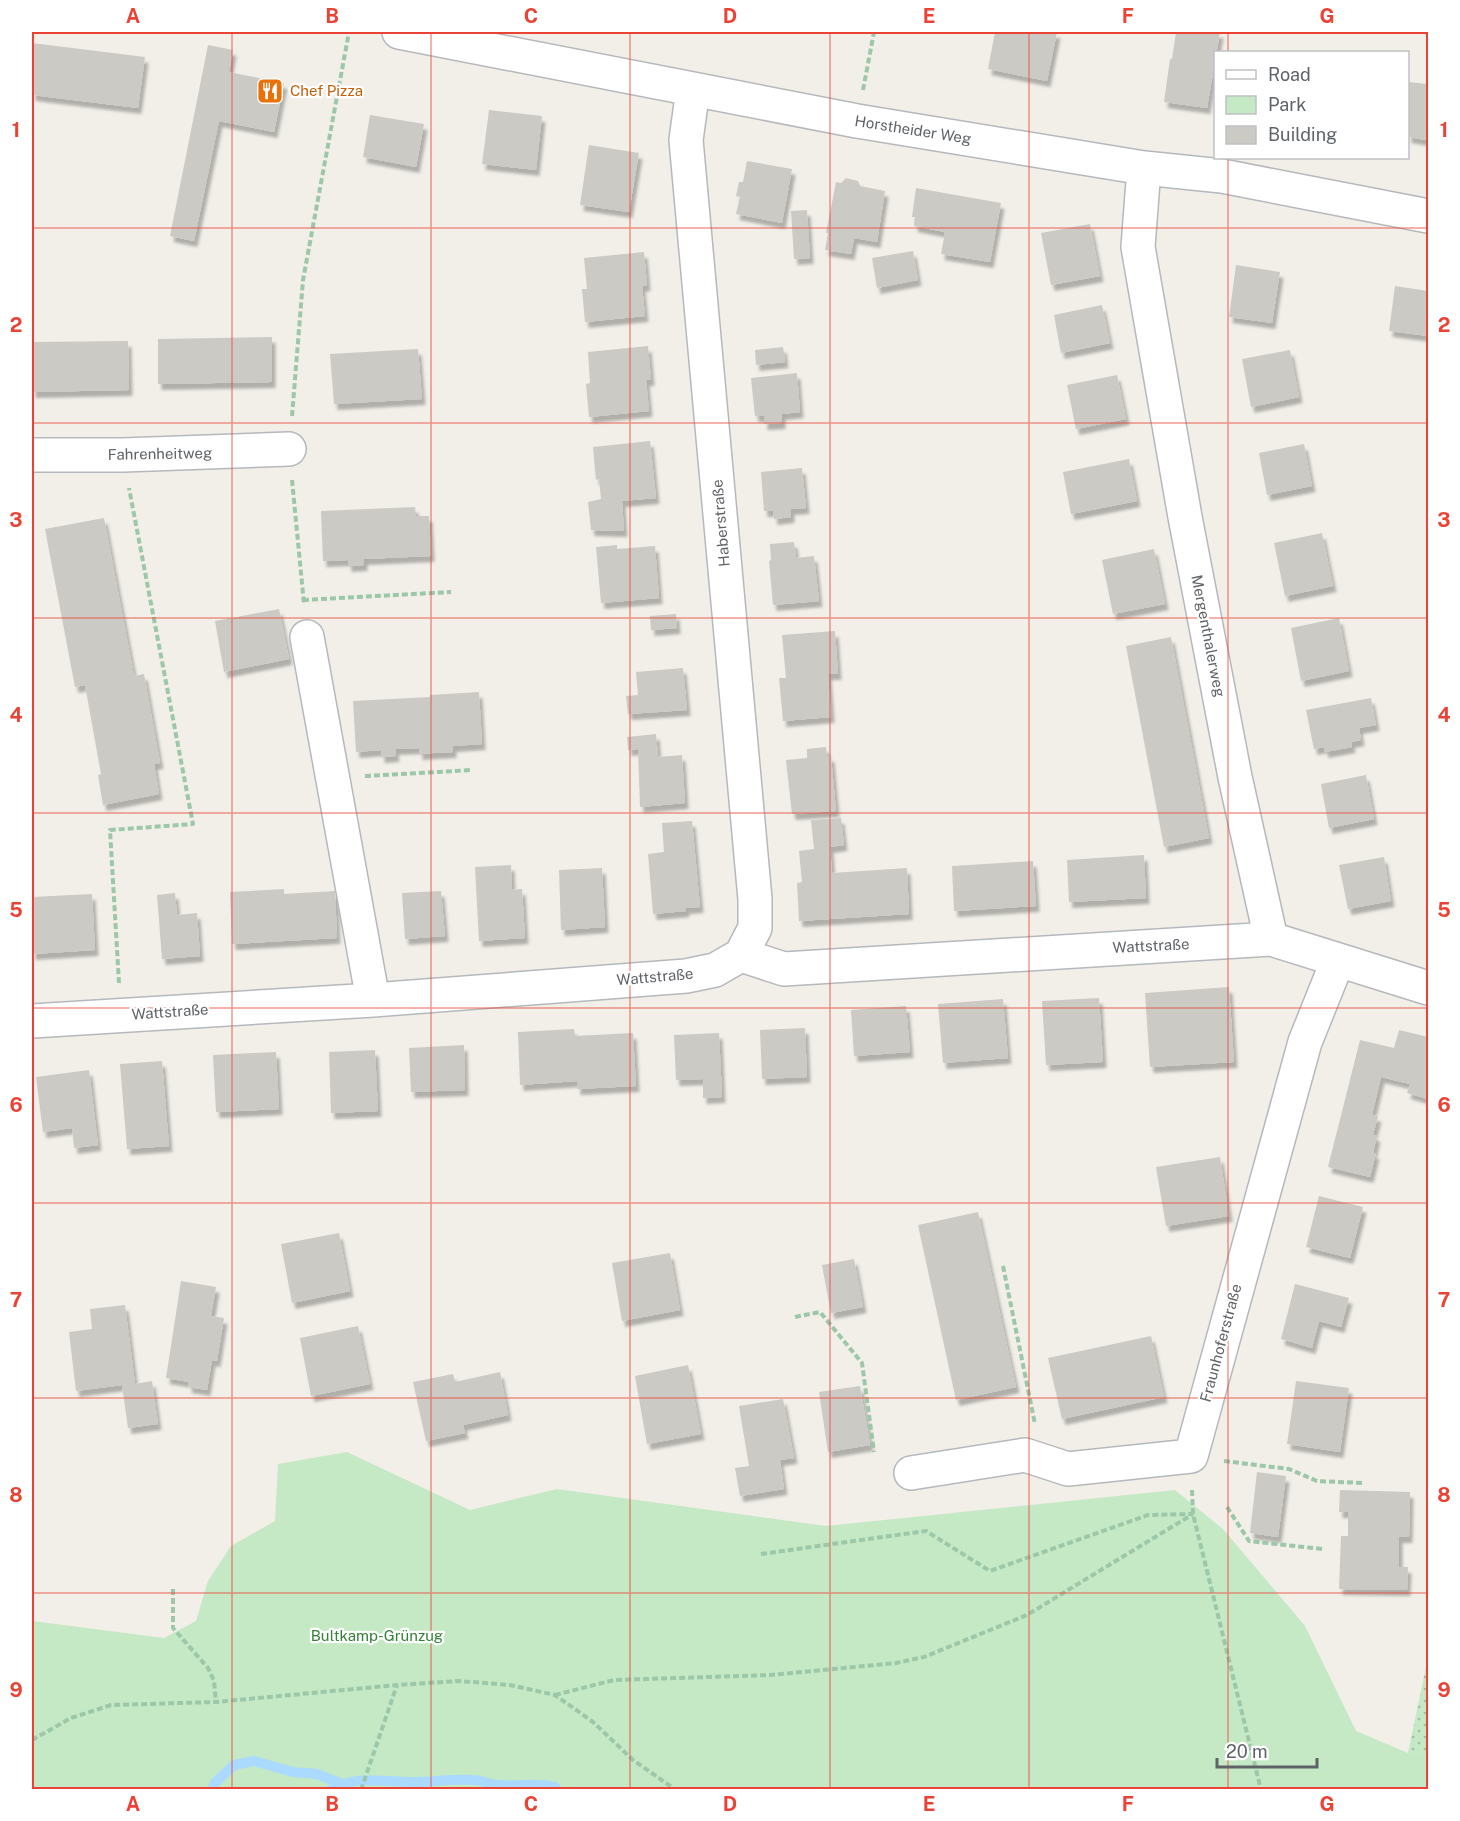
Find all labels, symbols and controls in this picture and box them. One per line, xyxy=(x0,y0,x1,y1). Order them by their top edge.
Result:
text: A xyxy=(126,4,140,28)
text: B xyxy=(325,4,339,28)
text: C xyxy=(524,4,538,28)
text: D xyxy=(723,4,737,28)
text: E xyxy=(923,4,935,28)
text: F xyxy=(1122,4,1134,28)
text: G xyxy=(1319,4,1335,28)
legend xyxy=(1214,51,1409,159)
text: Road xyxy=(1268,64,1311,85)
restaurant icon: Chef Pizza xyxy=(255,76,285,106)
place label: Chef Pizza xyxy=(290,82,363,99)
text: Park xyxy=(1268,94,1306,115)
street label: Horstheider Weg xyxy=(854,112,973,147)
text: 1 xyxy=(12,118,20,142)
text: 1 xyxy=(1440,118,1448,142)
text: Building xyxy=(1268,124,1337,145)
text: 2 xyxy=(10,313,22,337)
text: 2 xyxy=(1438,313,1450,337)
street label: Fahrenheitweg xyxy=(108,444,212,463)
street label: Haberstraße xyxy=(708,479,733,567)
text: 3 xyxy=(9,508,23,532)
text: 3 xyxy=(1437,508,1451,532)
street label: Mergenthalerweg xyxy=(1188,573,1229,698)
text: 4 xyxy=(9,703,23,727)
text: 4 xyxy=(1437,703,1451,727)
text: 5 xyxy=(9,898,23,922)
text: 5 xyxy=(1437,898,1451,922)
street label: Wattstraße xyxy=(1112,935,1190,956)
street label: Wattstraße xyxy=(616,965,694,988)
street label: Wattstraße xyxy=(131,1000,209,1023)
text: 6 xyxy=(9,1093,23,1117)
text: 6 xyxy=(1437,1093,1451,1117)
street label: Fraunhoferstraße xyxy=(1197,1282,1244,1404)
text: 7 xyxy=(10,1288,22,1312)
text: 7 xyxy=(1438,1288,1450,1312)
text: 8 xyxy=(9,1483,23,1507)
text: 8 xyxy=(1437,1483,1451,1507)
park label: Bultkamp-Grünzug xyxy=(311,1627,443,1644)
text: 9 xyxy=(9,1678,23,1702)
text: 9 xyxy=(1437,1678,1451,1702)
scale bar xyxy=(1217,1731,1318,1769)
text: 20 m xyxy=(1226,1741,1268,1762)
text: A xyxy=(126,1792,140,1816)
text: B xyxy=(325,1792,339,1816)
text: C xyxy=(524,1792,538,1816)
text: D xyxy=(723,1792,737,1816)
text: E xyxy=(923,1792,935,1816)
text: F xyxy=(1122,1792,1134,1816)
text: G xyxy=(1319,1792,1335,1816)

